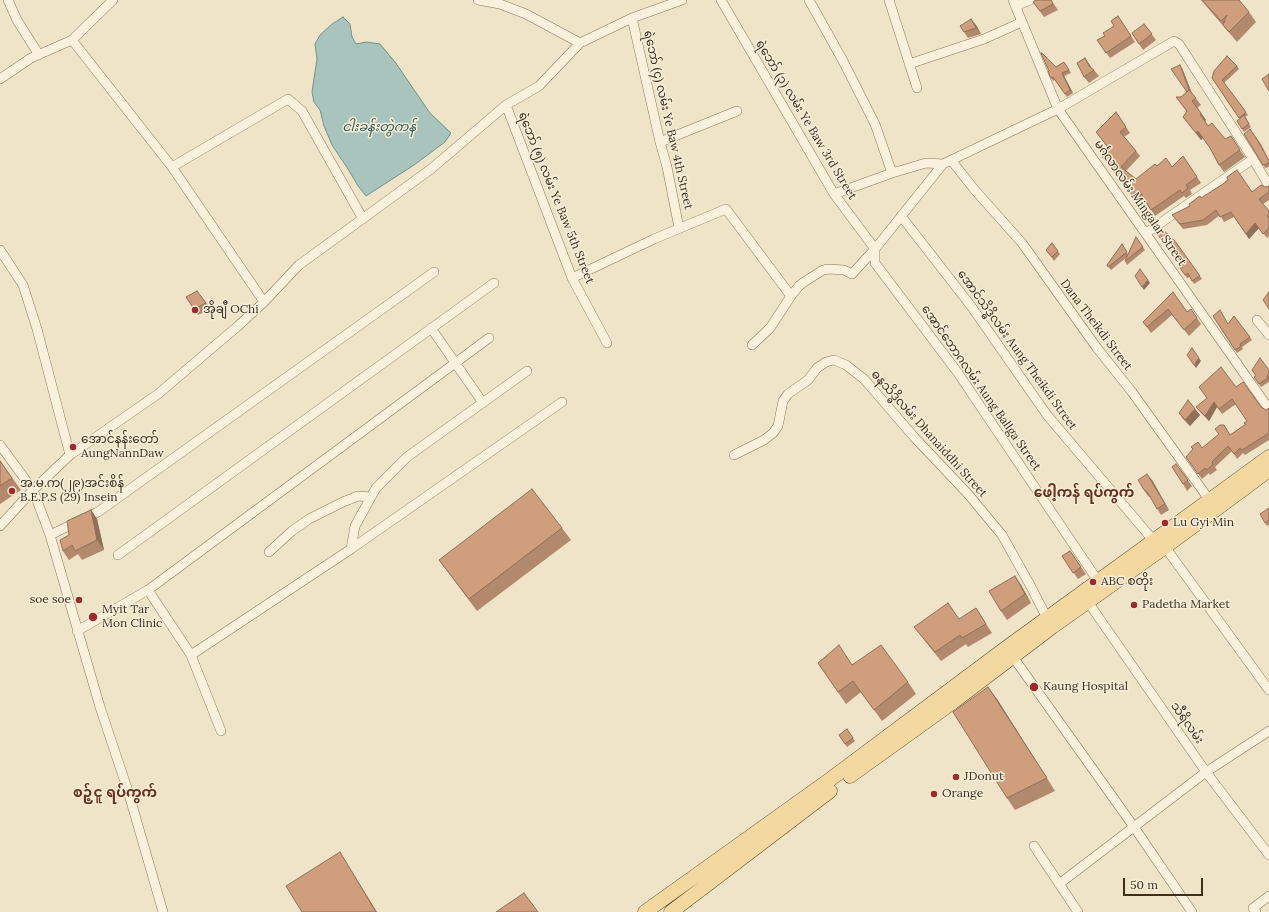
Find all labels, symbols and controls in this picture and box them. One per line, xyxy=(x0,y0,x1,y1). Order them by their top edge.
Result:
street label: ရဲဘော် (၄) လမ်း Ye Baw 4th Street xyxy=(640,29,696,211)
street label: ရဲဘော် (၃) လမ်း Ye Baw 3rd Street xyxy=(753,38,859,202)
street label: ရဲဘော် (၅) လမ်း Ye Baw 5th Street xyxy=(515,110,597,286)
water label: ငါးခန်းတွဲကန် xyxy=(342,119,416,135)
street label: မင်္ဂလာလမ်း Mingalar Street xyxy=(1091,137,1189,269)
street label: အောင်သိဒ္ဓိလမ်း Aung Theikdi Street xyxy=(954,267,1080,433)
street label: Dana Theikdi Street xyxy=(1057,277,1135,373)
street label: အောင်ဘောဂလမ်း Aung Ballga Street xyxy=(918,302,1044,474)
place label: အိုချီ OChi xyxy=(203,303,259,317)
marker: အိုချီ OChi xyxy=(190,305,200,315)
street label: ဓနသိဒ္ဓိလမ်း Dhanaiddhi Street xyxy=(868,367,990,501)
place label: အောင်နန်းတော် AungNannDaw xyxy=(81,433,164,461)
marker: အောင်နန်းတော် AungNannDaw xyxy=(68,442,78,452)
place label: အ.မ.က(၂၉)အင်းစိန် B.E.P.S (29) Insein xyxy=(20,477,124,505)
district label: ဖေါ့ကန် ရပ်ကွက် xyxy=(1034,485,1134,501)
marker: အ.မ.က(၂၉)အင်းစိန် B.E.P.S (29) Insein xyxy=(7,486,17,496)
place label: Lu Gyi Min xyxy=(1173,516,1234,530)
marker: Lu Gyi Min xyxy=(1160,518,1170,528)
place label: ABC စတိုး xyxy=(1101,575,1153,589)
marker: ABC စတိုး xyxy=(1088,577,1098,587)
place label: soe soe xyxy=(30,593,71,607)
marker: soe soe xyxy=(74,595,84,605)
place label: Padetha Market xyxy=(1142,598,1230,612)
marker: Padetha Market xyxy=(1129,600,1139,610)
place label: Myit Tar Mon Clinic xyxy=(102,603,162,631)
marker: Myit Tar Mon Clinic xyxy=(87,611,99,623)
place label: Kaung Hospital xyxy=(1043,680,1128,694)
marker: Kaung Hospital xyxy=(1028,681,1040,693)
street label: သီရိလမ်း xyxy=(1167,699,1207,747)
place label: JDonut xyxy=(964,770,1004,784)
marker: JDonut xyxy=(951,772,961,782)
district label: စဉ့်ငူ ရပ်ကွက် xyxy=(73,785,157,801)
place label: Orange xyxy=(942,787,983,801)
marker: Orange xyxy=(929,789,939,799)
scale bar xyxy=(1125,870,1205,896)
text: 50 m xyxy=(1130,877,1158,892)

